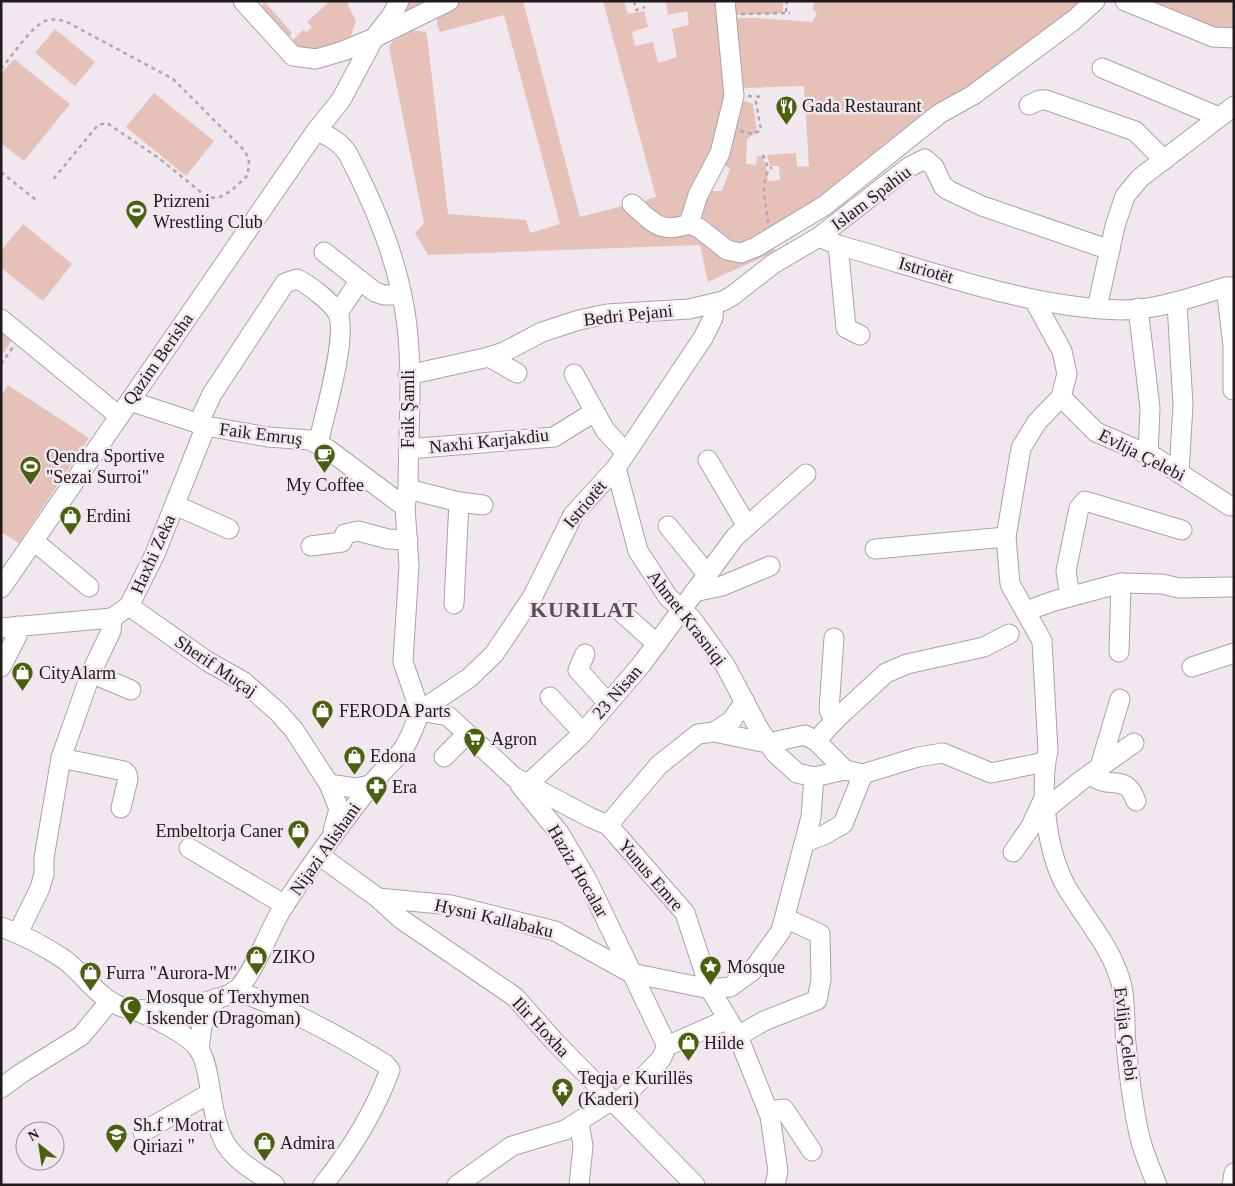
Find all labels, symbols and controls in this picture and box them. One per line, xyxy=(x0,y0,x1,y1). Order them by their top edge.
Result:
restaurant icon: Gada Restaurant xyxy=(774,94,798,125)
place label: Gada Restaurant xyxy=(802,96,921,116)
street label: Islam Spahiu xyxy=(827,162,915,234)
place label: Prizreni Wrestling Club xyxy=(153,191,263,232)
sports icon: Prizreni Wrestling Club xyxy=(125,199,149,230)
street label: Istriotët xyxy=(896,253,956,287)
street label: Bedri Pejani xyxy=(582,300,674,330)
street label: Qazim Berisha xyxy=(119,309,197,409)
street label: Faik Şamli xyxy=(398,370,418,448)
street label: Faik Emruş xyxy=(218,419,304,449)
street label: Naxhi Karjakdiu xyxy=(428,425,550,457)
street label: Evlija Çelebi xyxy=(1095,425,1189,485)
cafe icon: My Coffee xyxy=(313,443,337,474)
place label: Qendra Sportive "Sezai Surroi" xyxy=(46,446,164,487)
sports icon: Qendra Sportive "Sezai Surroi" xyxy=(18,454,42,485)
place label: My Coffee xyxy=(286,475,364,495)
street label: Istriotët xyxy=(559,476,611,532)
shop icon: Erdini xyxy=(58,504,82,535)
place label: Erdini xyxy=(86,506,131,526)
street label: Haxhi Zeka xyxy=(127,511,179,597)
street label: Ahmet Krasniqi xyxy=(644,566,730,670)
district label: KURILAT xyxy=(530,597,638,622)
street label: Sherif Muçaj xyxy=(171,631,261,701)
shop icon: CityAlarm xyxy=(11,661,35,692)
street label: 23 Nisan xyxy=(588,661,646,723)
place label: CityAlarm xyxy=(39,663,116,683)
shop icon: FERODA Parts xyxy=(311,699,335,730)
place label: FERODA Parts xyxy=(339,701,451,721)
supermarket icon: Agron xyxy=(463,727,487,758)
place label: Agron xyxy=(491,729,537,749)
shop icon: Edona xyxy=(342,744,366,775)
place label: Edona xyxy=(370,746,416,766)
pharmacy icon: Era xyxy=(364,775,388,806)
place label: Era xyxy=(392,777,417,797)
street label: Nijazi Alishani xyxy=(286,799,364,899)
shop icon: Embeltorja Caner xyxy=(287,819,311,850)
place label: Embeltorja Caner xyxy=(156,821,283,841)
street label: Haziz Hocalar xyxy=(543,821,613,921)
street label: Yunus Emre xyxy=(614,835,688,915)
street label: Hysni Kallabaku xyxy=(433,895,555,941)
shop icon: ZIKO xyxy=(244,945,268,976)
place label: ZIKO xyxy=(272,947,315,967)
place icon: Mosque xyxy=(699,955,723,986)
place label: Mosque xyxy=(727,957,785,977)
shop icon: Furra "Aurora-M" xyxy=(78,961,102,992)
place label: Furra "Aurora-M" xyxy=(106,963,237,983)
street label: Evlija Çelebi xyxy=(1110,986,1142,1082)
place label: Mosque of Terxhymen Iskender (Dragoman) xyxy=(146,987,309,1029)
street label: Ilir Hoxha xyxy=(508,993,574,1061)
mosque icon: Mosque of Terxhymen Iskender (Dragoman) xyxy=(118,995,142,1026)
shop icon: Hilde xyxy=(676,1031,700,1062)
place label: Hilde xyxy=(704,1033,744,1053)
place label: Teqja e Kurillës (Kaderi) xyxy=(578,1068,693,1110)
temple icon: Teqja e Kurillës (Kaderi) xyxy=(550,1076,574,1107)
place label: Sh.f "Motrat Qiriazi " xyxy=(133,1115,223,1156)
north arrow xyxy=(15,1121,65,1171)
school or university icon: Sh.f "Motrat Qiriazi " xyxy=(105,1123,129,1154)
text: N xyxy=(26,1126,42,1144)
shop icon: Admira xyxy=(252,1131,276,1162)
place label: Admira xyxy=(280,1133,335,1153)

